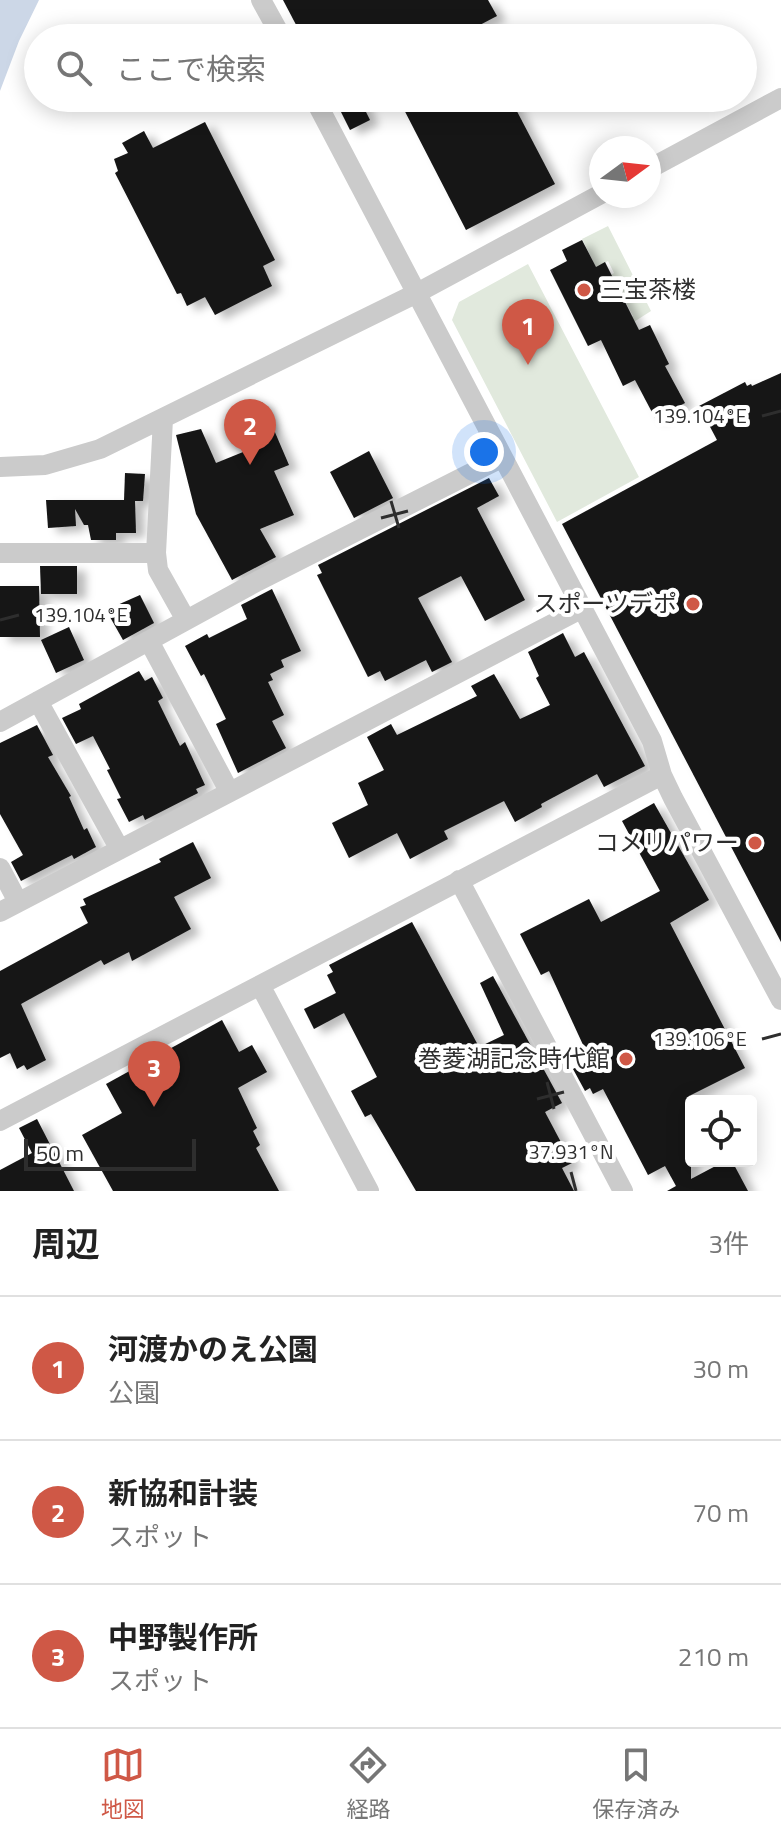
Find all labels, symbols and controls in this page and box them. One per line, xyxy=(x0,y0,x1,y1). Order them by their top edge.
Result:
search box xyxy=(24,24,757,112)
icon: search xyxy=(52,46,96,90)
text: ここで検索 xyxy=(116,46,266,92)
north arrow xyxy=(589,136,661,208)
place label: 三宝茶楼 xyxy=(600,271,696,307)
marker: 三宝茶楼 xyxy=(575,281,593,299)
pin: 1 xyxy=(502,299,554,365)
pin: 2 xyxy=(224,399,276,465)
text: 139.104°E xyxy=(653,400,747,431)
your location xyxy=(464,432,504,472)
place label: スポーツデポ xyxy=(533,585,677,621)
marker: スポーツデポ xyxy=(684,595,702,613)
text: 139.104°E xyxy=(34,599,128,630)
place label: コメリパワー xyxy=(595,824,739,860)
marker: コメリパワー xyxy=(746,834,764,852)
text: 139.106°E xyxy=(653,1023,747,1054)
place label: 巻菱湖記念時代館 xyxy=(418,1040,610,1076)
pin: 3 xyxy=(128,1041,180,1107)
marker: 巻菱湖記念時代館 xyxy=(617,1050,635,1068)
map controls xyxy=(685,1095,757,1167)
button: locate xyxy=(685,1095,757,1167)
scale bar xyxy=(24,1135,196,1171)
text: 50 m xyxy=(36,1136,84,1170)
text: 37.931°N xyxy=(528,1136,614,1167)
text: 周辺 xyxy=(32,1217,100,1269)
text: 3件 xyxy=(708,1224,749,1263)
text: 河渡かのえ公園 xyxy=(108,1326,318,1372)
text: 1 xyxy=(51,1349,65,1388)
text: 30 m xyxy=(692,1349,749,1388)
text: 公園 xyxy=(108,1373,160,1412)
text: 新協和計装 xyxy=(108,1470,258,1516)
text: 2 xyxy=(51,1493,65,1532)
text: 70 m xyxy=(692,1493,749,1532)
text: スポット xyxy=(108,1517,212,1556)
text: 中野製作所 xyxy=(108,1614,258,1660)
text: 3 xyxy=(51,1637,65,1676)
text: 210 m xyxy=(678,1637,749,1676)
text: スポット xyxy=(108,1661,212,1700)
tab: 地図 xyxy=(101,1743,145,1826)
tab: 経路 xyxy=(346,1743,390,1826)
tab: 保存済み xyxy=(592,1743,680,1826)

